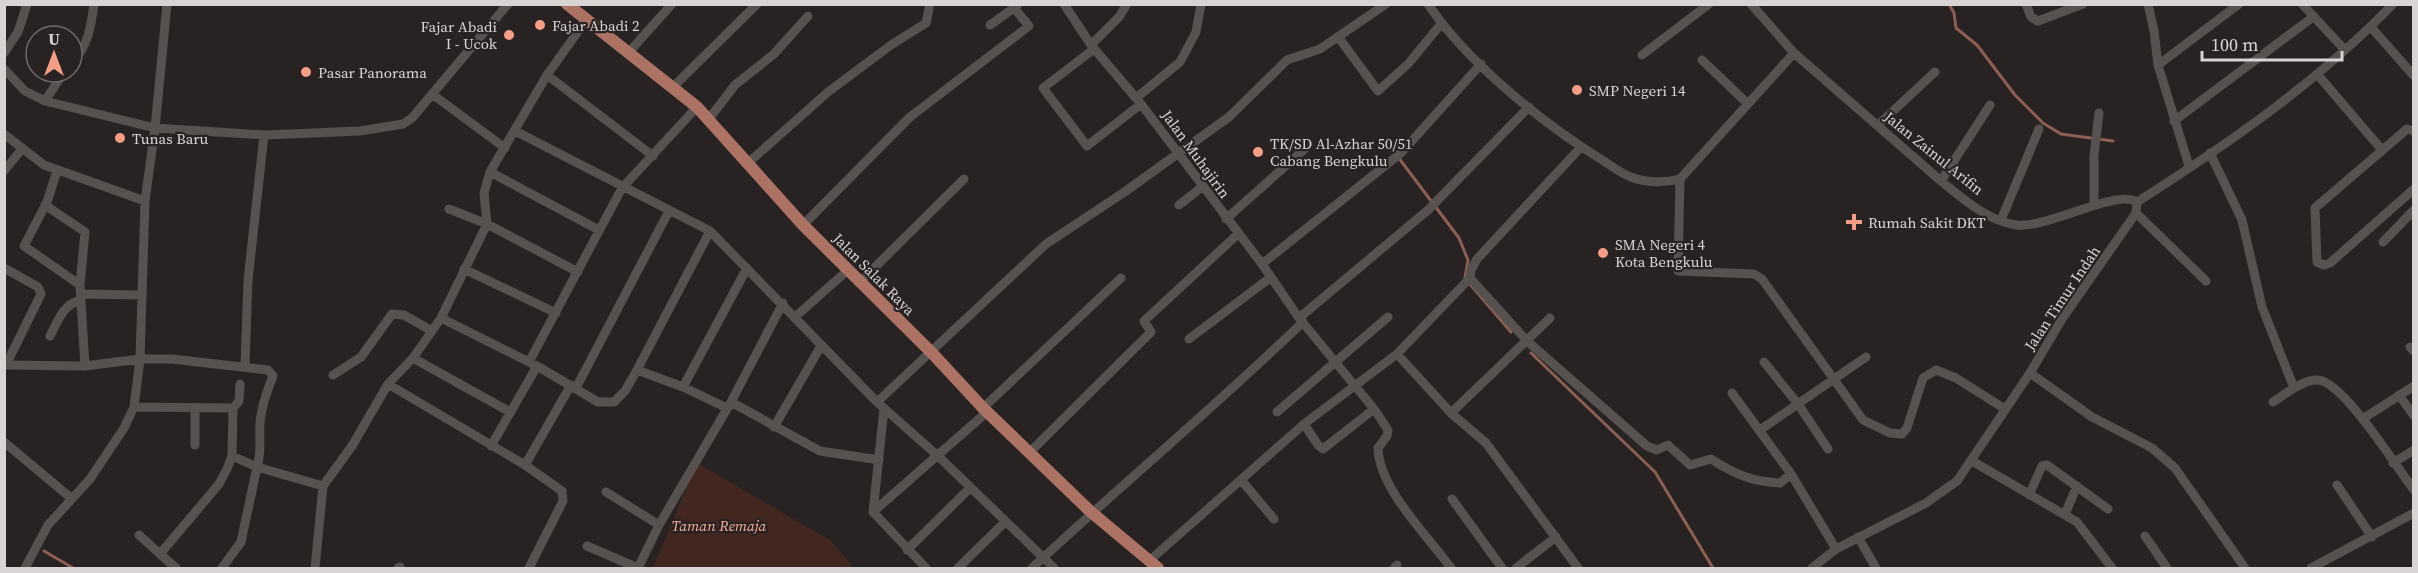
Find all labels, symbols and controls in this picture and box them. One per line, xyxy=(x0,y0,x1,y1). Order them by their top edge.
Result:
place label: Fajar Abadi 2 xyxy=(552,15,639,36)
place label: Fajar Abadi I - Ucok xyxy=(421,16,498,54)
marker: Fajar Abadi 2 xyxy=(533,18,547,32)
north arrow xyxy=(24,24,84,84)
scale bar xyxy=(2202,24,2342,62)
text: U xyxy=(48,28,60,50)
marker: Fajar Abadi I - Ucok xyxy=(502,28,516,42)
text: 100 m xyxy=(2211,32,2258,57)
place label: Pasar Panorama xyxy=(318,62,427,83)
marker: Pasar Panorama xyxy=(299,65,313,79)
place label: SMP Negeri 14 xyxy=(1589,80,1686,101)
marker: SMP Negeri 14 xyxy=(1570,83,1584,97)
street label: Jalan Muhajirin xyxy=(1156,105,1235,202)
street label: Jalan Zainul Arifin xyxy=(1879,106,1988,200)
place label: Tunas Baru xyxy=(132,128,209,149)
marker: Tunas Baru xyxy=(113,131,127,145)
place label: TK/SD Al-Azhar 50/51 Cabang Bengkulu xyxy=(1270,133,1413,171)
marker: TK/SD Al-Azhar 50/51 Cabang Bengkulu xyxy=(1251,145,1265,159)
place label: Rumah Sakit DKT xyxy=(1868,212,1986,233)
marker: Rumah Sakit DKT xyxy=(1845,213,1863,231)
street label: Jalan Salak Raya xyxy=(827,227,920,320)
place label: SMA Negeri 4 Kota Bengkulu xyxy=(1615,234,1713,272)
street label: Jalan Timur Indah xyxy=(2019,241,2105,355)
marker: SMA Negeri 4 Kota Bengkulu xyxy=(1596,246,1610,260)
park label: Taman Remaja xyxy=(672,515,767,536)

